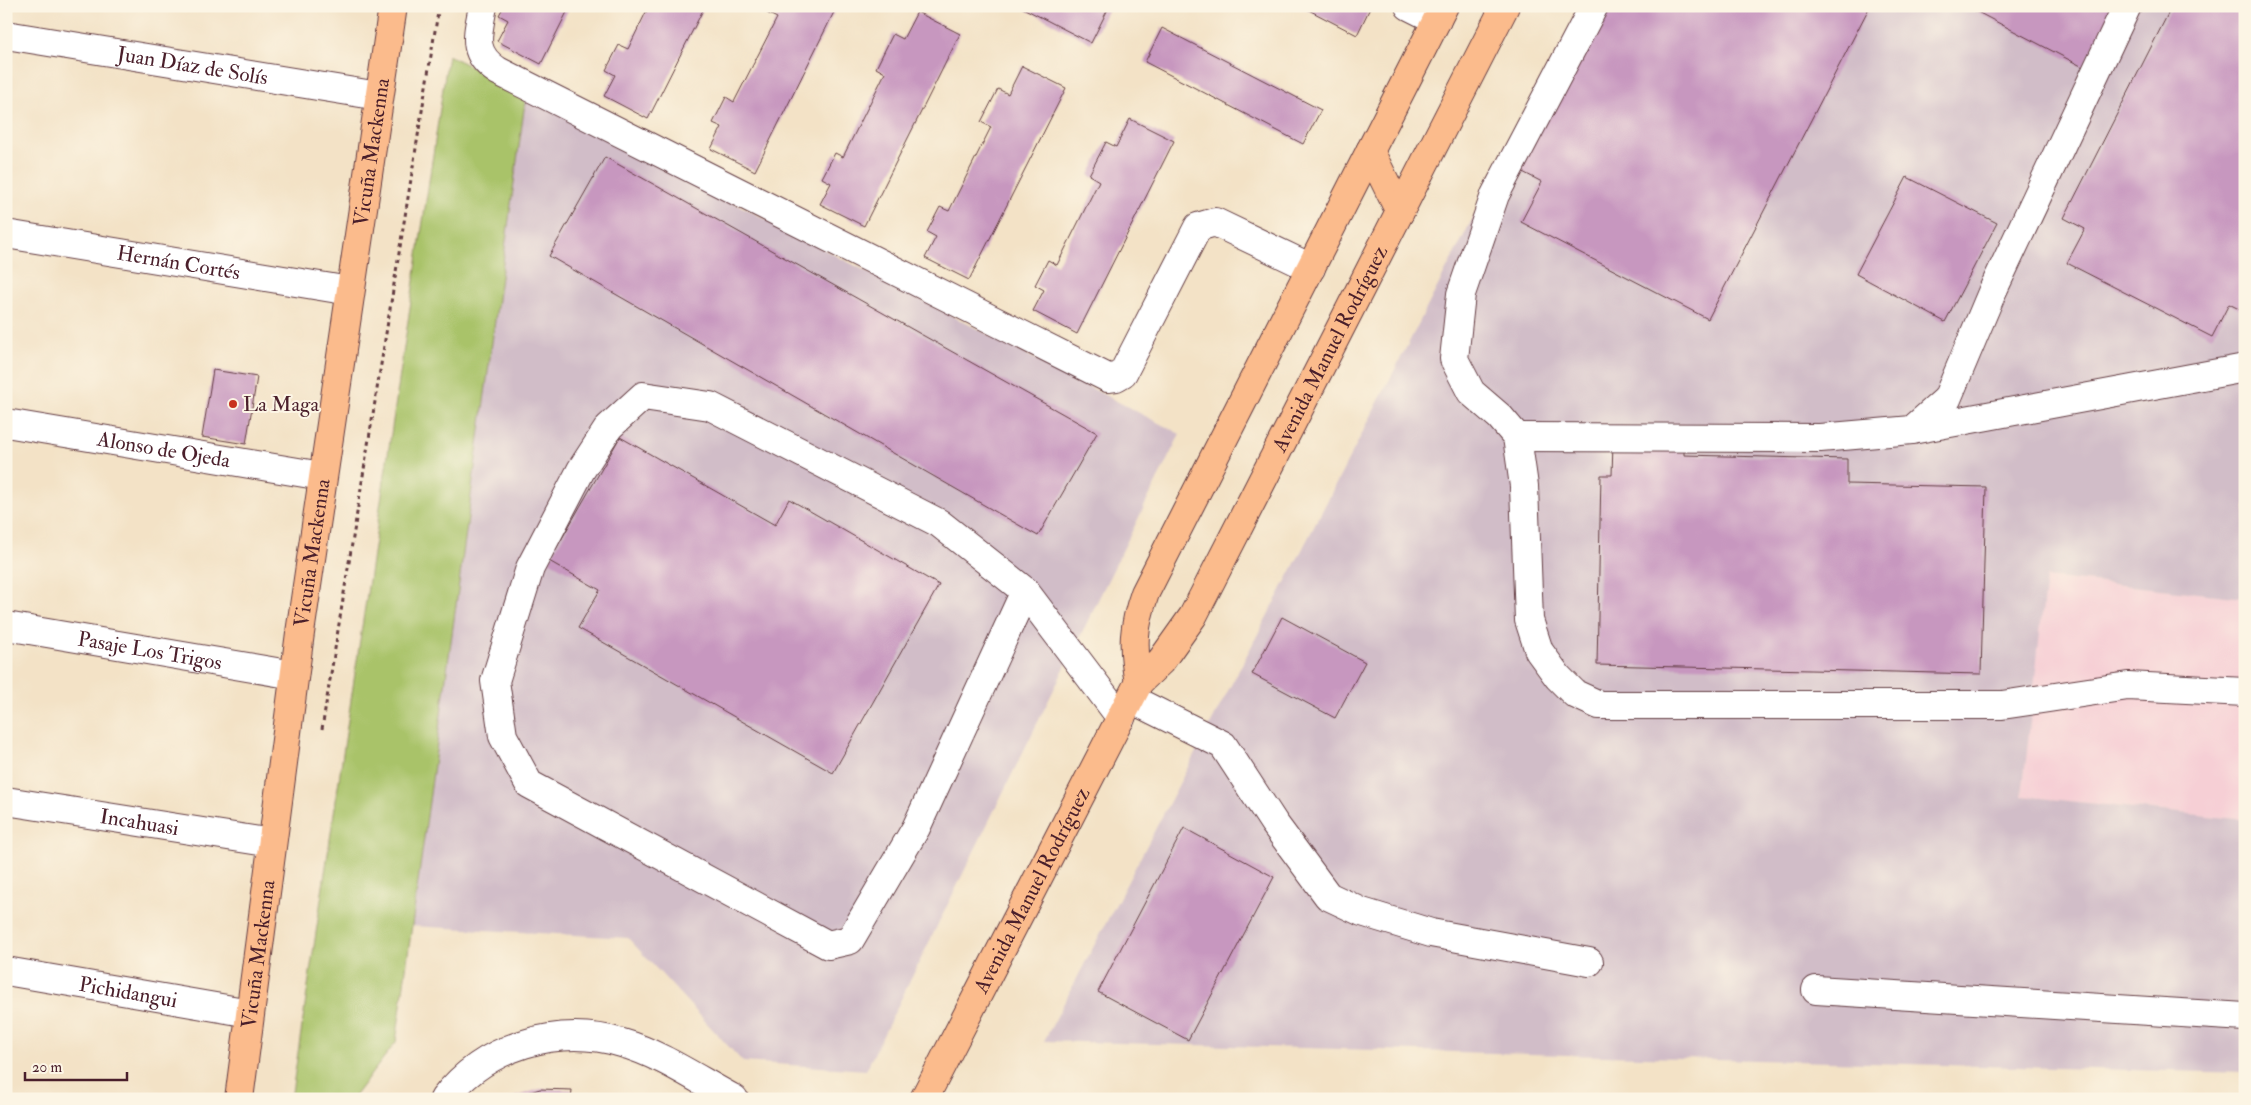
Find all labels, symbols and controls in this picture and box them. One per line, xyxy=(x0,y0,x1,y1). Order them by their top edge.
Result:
street label: Juan Díaz de Solís xyxy=(114,40,270,92)
street label: Vicuña Mackenna xyxy=(347,76,396,228)
street label: Hernán Cortés xyxy=(115,240,242,287)
street label: Avenida Manuel Rodríguez xyxy=(1266,241,1394,458)
place label: La Maga xyxy=(243,391,319,418)
marker: La Maga xyxy=(227,398,239,410)
street label: Alonso de Ojeda xyxy=(94,425,233,474)
street label: Vicuña Mackenna xyxy=(288,477,337,629)
street label: Pasaje Los Trigos xyxy=(76,625,224,677)
street label: Avenida Manuel Rodríguez xyxy=(967,783,1096,999)
street label: Incahuasi xyxy=(98,803,181,842)
street label: Vicuña Mackenna xyxy=(235,878,282,1030)
street label: Pichidangui xyxy=(77,971,180,1014)
scale bar xyxy=(25,1050,128,1082)
text: 20 m xyxy=(32,1058,62,1077)

